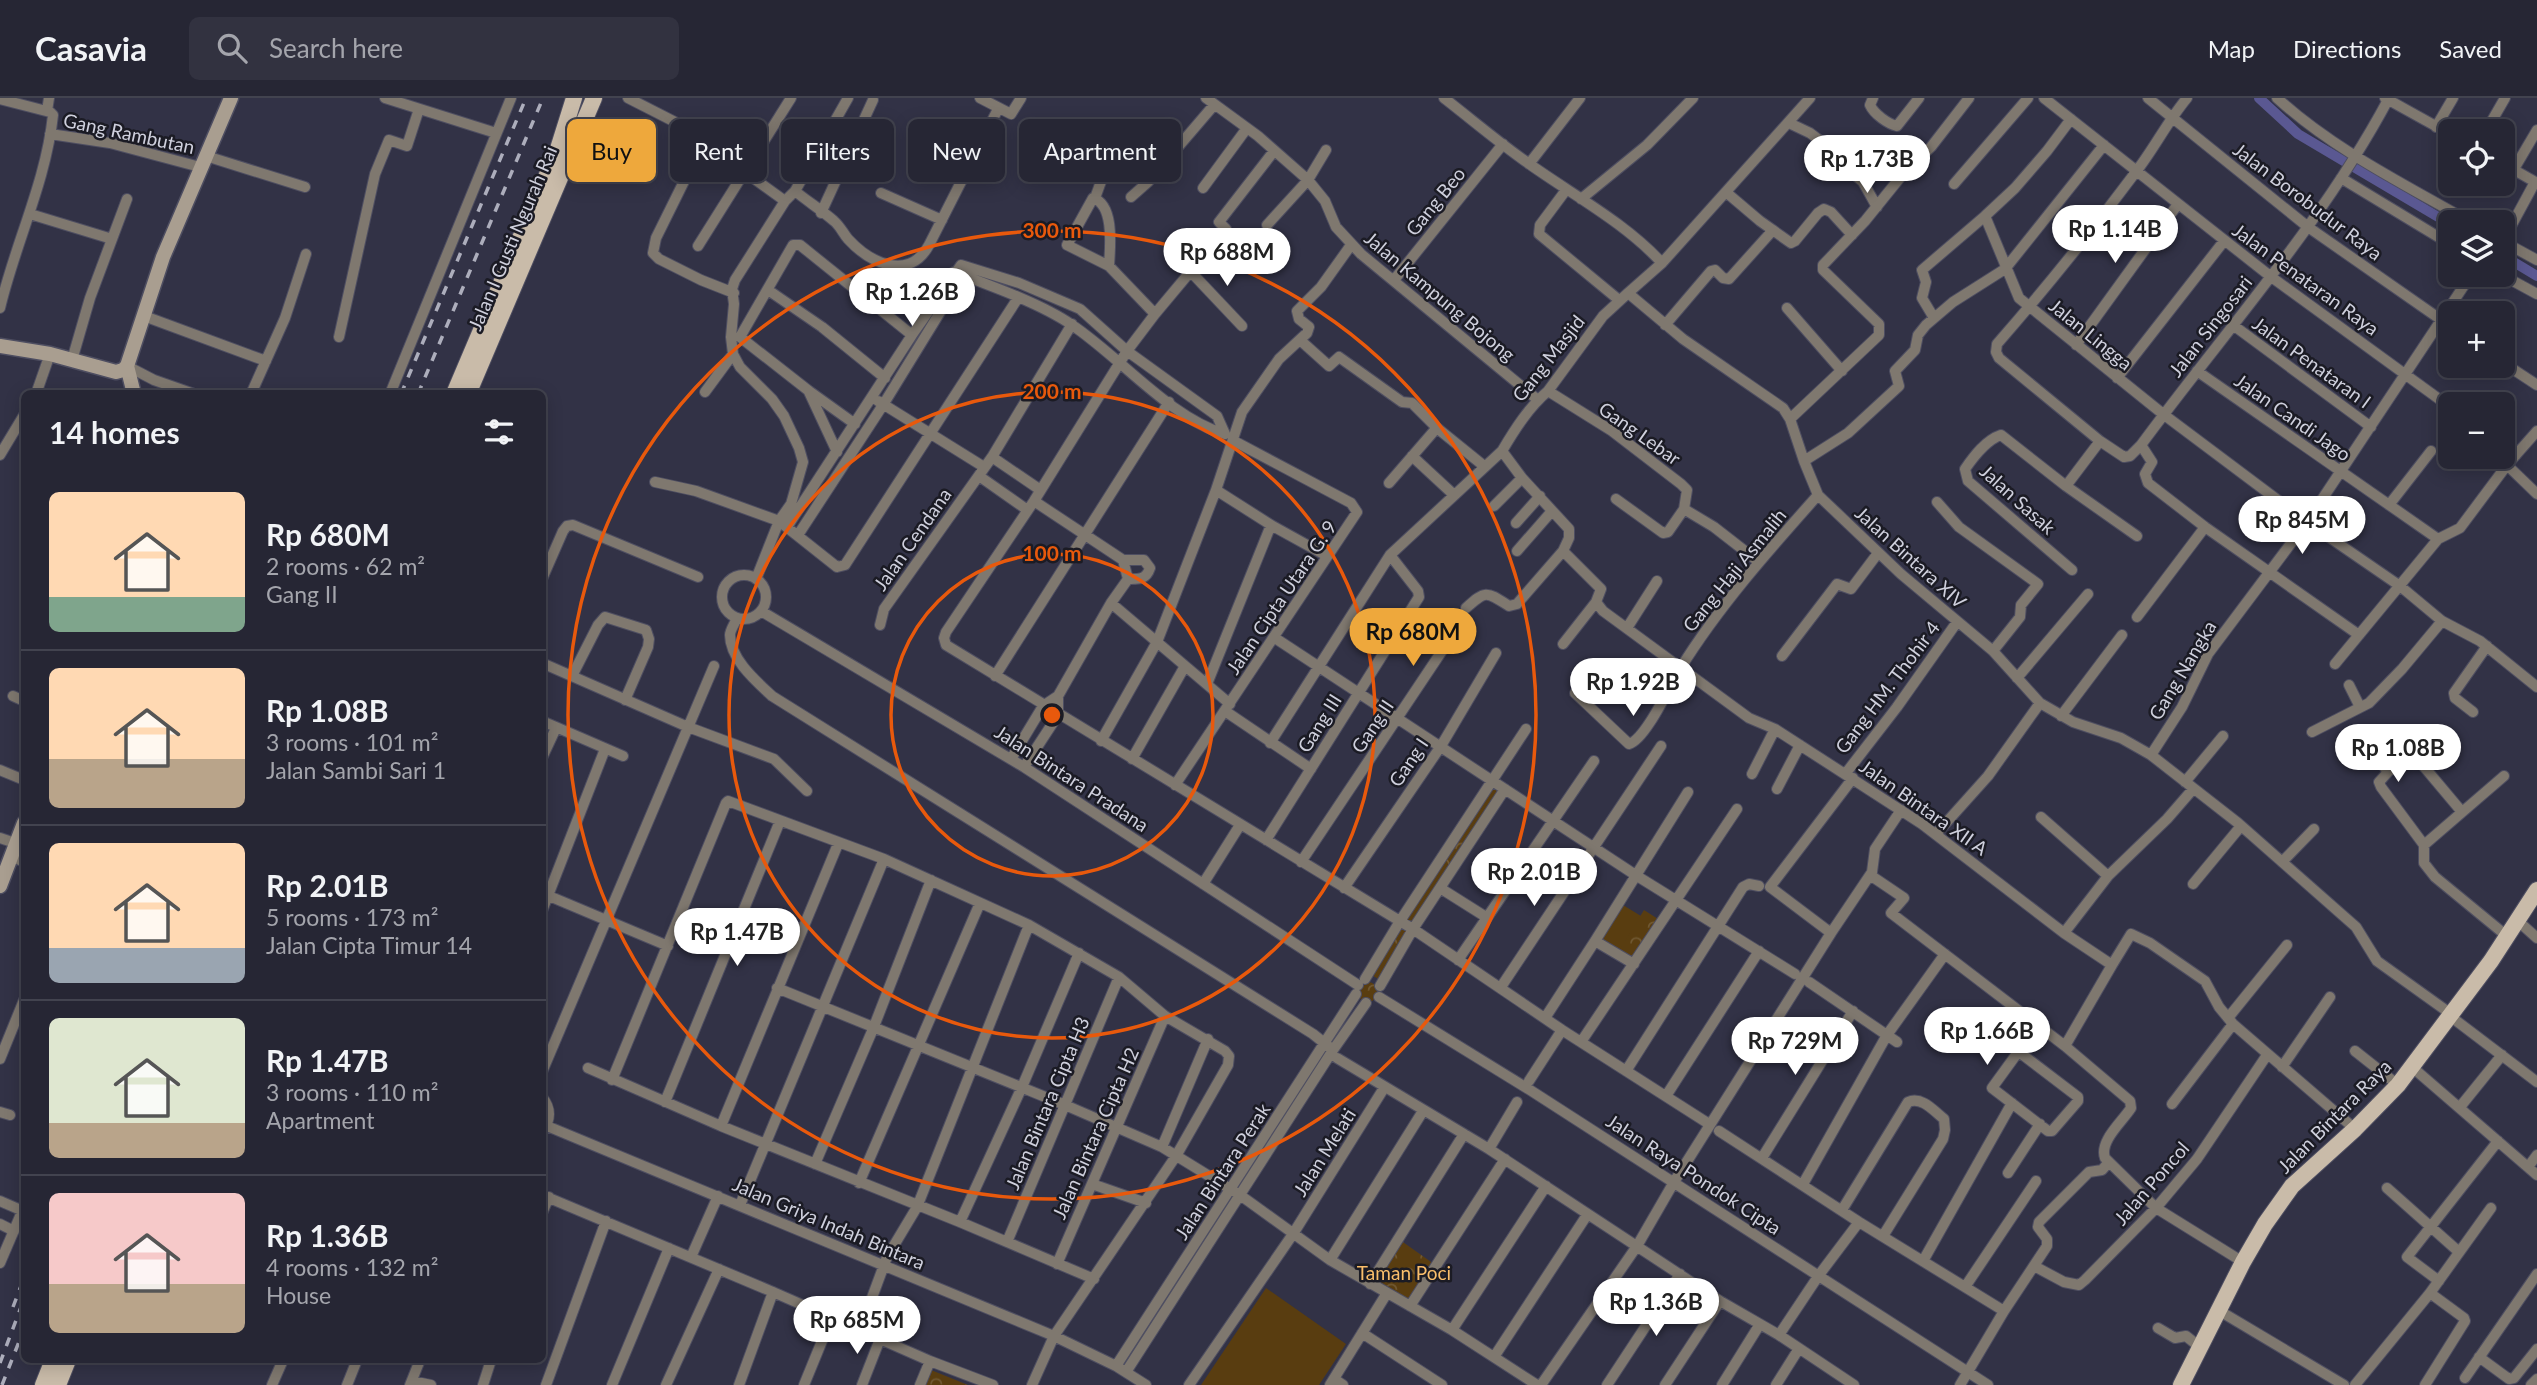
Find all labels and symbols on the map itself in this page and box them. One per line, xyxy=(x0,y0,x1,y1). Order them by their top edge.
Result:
street label: Gang Rambutan xyxy=(61,108,197,158)
pin: Rp 1.73B xyxy=(1795,136,1939,195)
street label: Jalan Borobudur Raya xyxy=(2229,137,2387,265)
street label: Jalan I Gusti Ngurah Rai xyxy=(463,142,561,334)
street label: Gang Beo xyxy=(1400,162,1470,240)
pin: Rp 1.14B xyxy=(2043,206,2187,265)
text: 300 m xyxy=(1022,217,1082,242)
street label: Jalan Penataran Raya xyxy=(2228,218,2384,340)
street label: Jalan Kampung Bojong xyxy=(1360,226,1520,366)
pin: Rp 688M xyxy=(1162,228,1292,288)
pin: Rp 1.26B xyxy=(840,268,984,328)
street label: Jalan Singosari xyxy=(2164,271,2256,381)
street label: Jalan Lingga xyxy=(2045,293,2137,375)
street label: Gang Masjid xyxy=(1507,310,1589,406)
street label: Jalan Penataran I xyxy=(2248,311,2376,413)
street label: Jalan Candi Jago xyxy=(2231,368,2355,466)
text: 200 m xyxy=(1022,378,1082,403)
street label: Gang Lebar xyxy=(1595,396,1685,470)
street label: Jalan Sasak xyxy=(1976,459,2061,539)
street label: Jalan Cendana xyxy=(868,483,956,595)
pin: Rp 845M xyxy=(2237,496,2367,556)
street label: Jalan Bintara XIV xyxy=(1851,501,1971,613)
street label: Gang Haji Asmalih xyxy=(1677,504,1791,636)
street label: Jalan Cipta Utara G. 9 xyxy=(1221,516,1341,678)
text: 100 m xyxy=(1022,540,1082,565)
pin: Rp 680M xyxy=(1348,608,1478,668)
street label: Gang HM. Thohir 4 xyxy=(1830,616,1944,758)
street label: Gang Nangka xyxy=(2143,616,2221,724)
pin: Rp 1.92B xyxy=(1561,658,1705,718)
street label: Gang III xyxy=(1292,690,1346,756)
street label: Gang II xyxy=(1346,695,1398,757)
centre of rings xyxy=(1040,703,1064,727)
street label: Jalan Bintara Pradana xyxy=(991,720,1153,836)
pin: Rp 1.08B xyxy=(2326,724,2470,784)
street label: Gang I xyxy=(1383,733,1433,791)
street label: Jalan Bintara XII A xyxy=(1856,754,1993,860)
pin: Rp 2.01B xyxy=(1462,848,1606,908)
pin: Rp 1.47B xyxy=(665,908,809,968)
pin: Rp 1.66B xyxy=(1915,1007,2059,1067)
street label: Jalan Bintara Cipta H3 xyxy=(1000,1013,1094,1193)
pin: Rp 729M xyxy=(1730,1018,1860,1077)
street label: Jalan Bintara Cipta H2 xyxy=(1047,1044,1143,1222)
street label: Jalan Bintara Raya xyxy=(2272,1054,2396,1178)
street label: Jalan Bintara Perak xyxy=(1169,1098,1275,1243)
street label: Jalan Melati xyxy=(1288,1104,1360,1200)
street label: Jalan Raya Pondok Cipta xyxy=(1602,1109,1786,1239)
street label: Jalan Poncol xyxy=(2109,1137,2193,1229)
street label: Jalan Griya Indah Bintara xyxy=(729,1172,929,1274)
park label: Taman Poci xyxy=(1357,1261,1451,1284)
pin: Rp 1.36B xyxy=(1584,1278,1728,1338)
pin: Rp 685M xyxy=(792,1296,922,1356)

